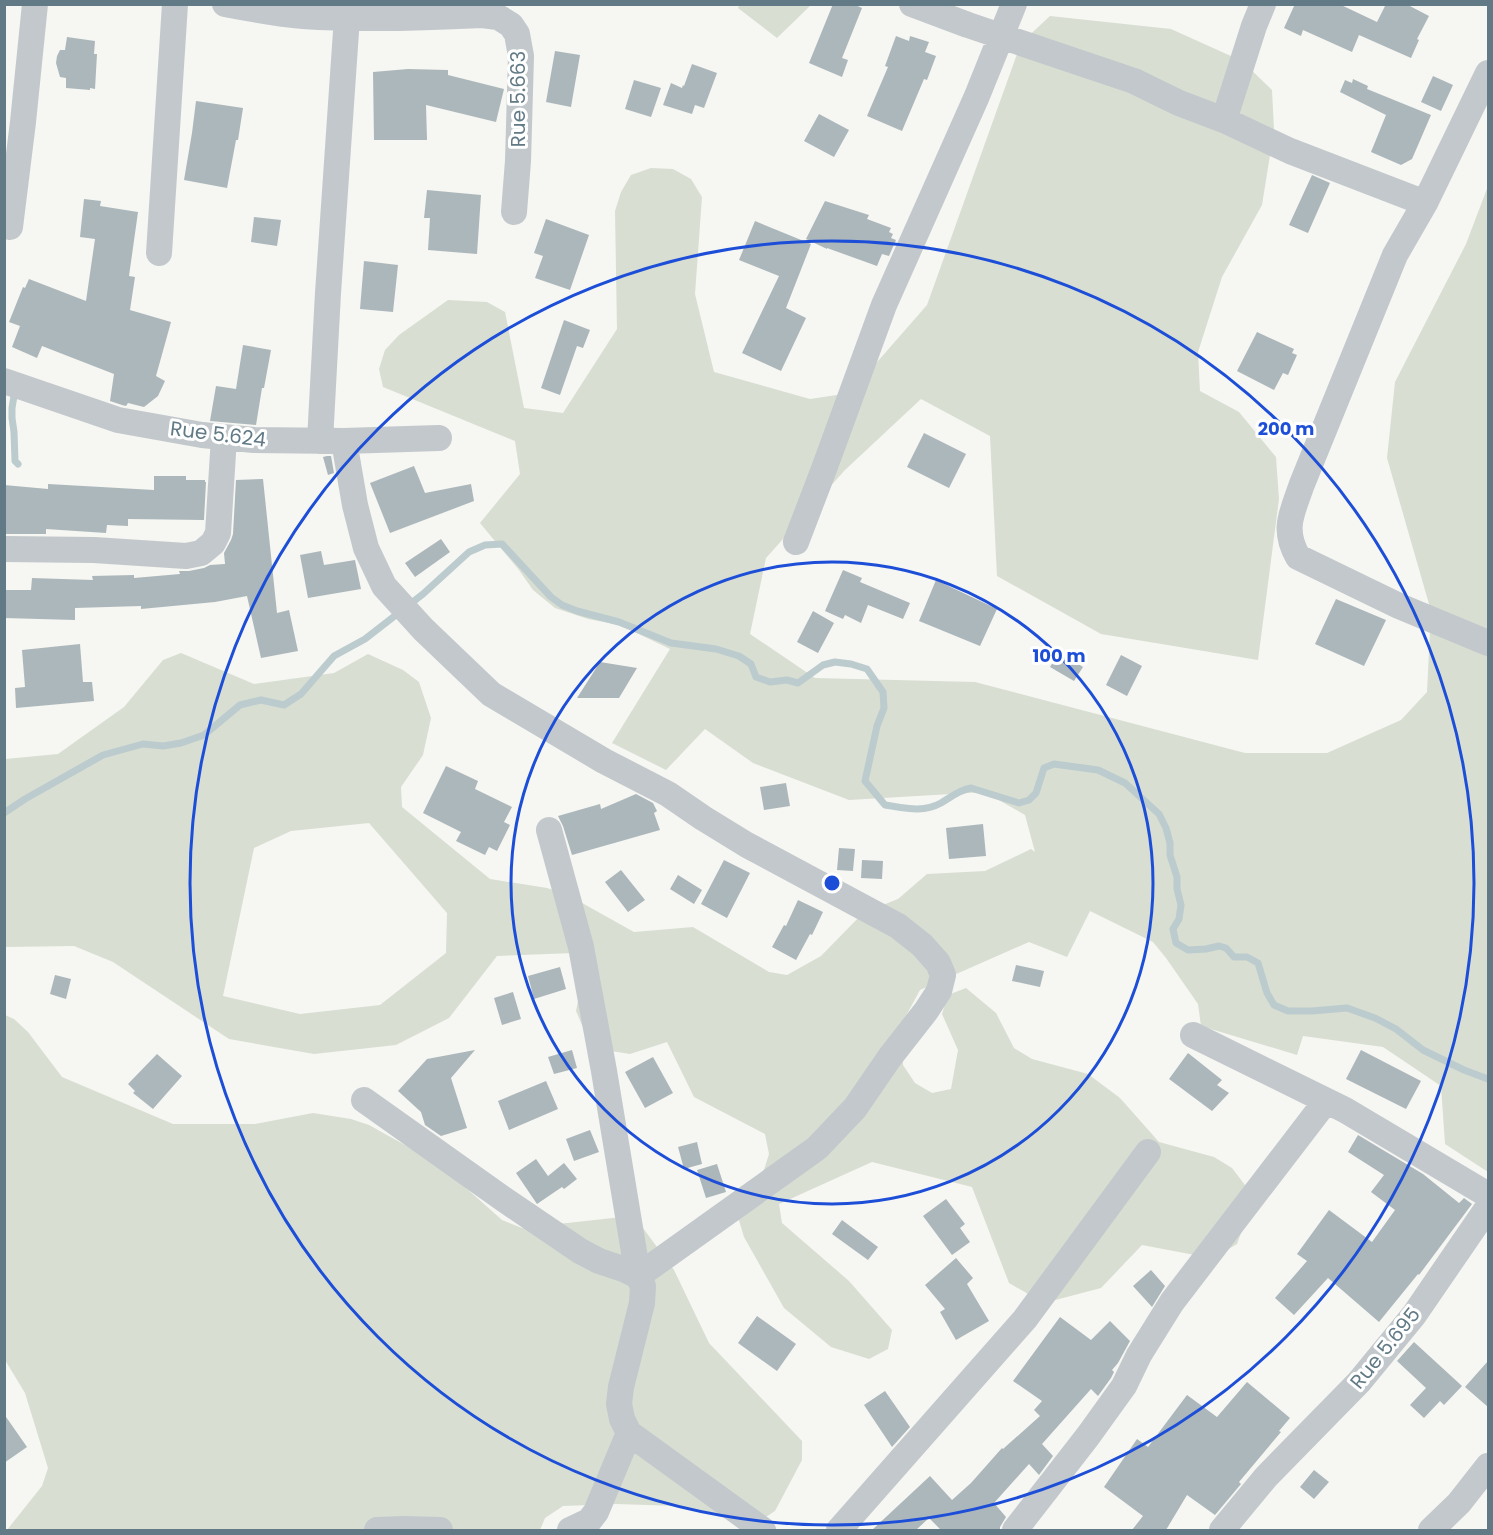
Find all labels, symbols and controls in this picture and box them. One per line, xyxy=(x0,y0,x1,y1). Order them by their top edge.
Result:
street label: Rue 5.663 xyxy=(504,51,532,147)
street label: Rue 5.624 xyxy=(169,414,267,454)
text: 200 m xyxy=(1258,416,1314,441)
text: 100 m xyxy=(1032,643,1086,668)
centre of rings xyxy=(822,873,842,893)
street label: Rue 5.695 xyxy=(1343,1301,1427,1395)

